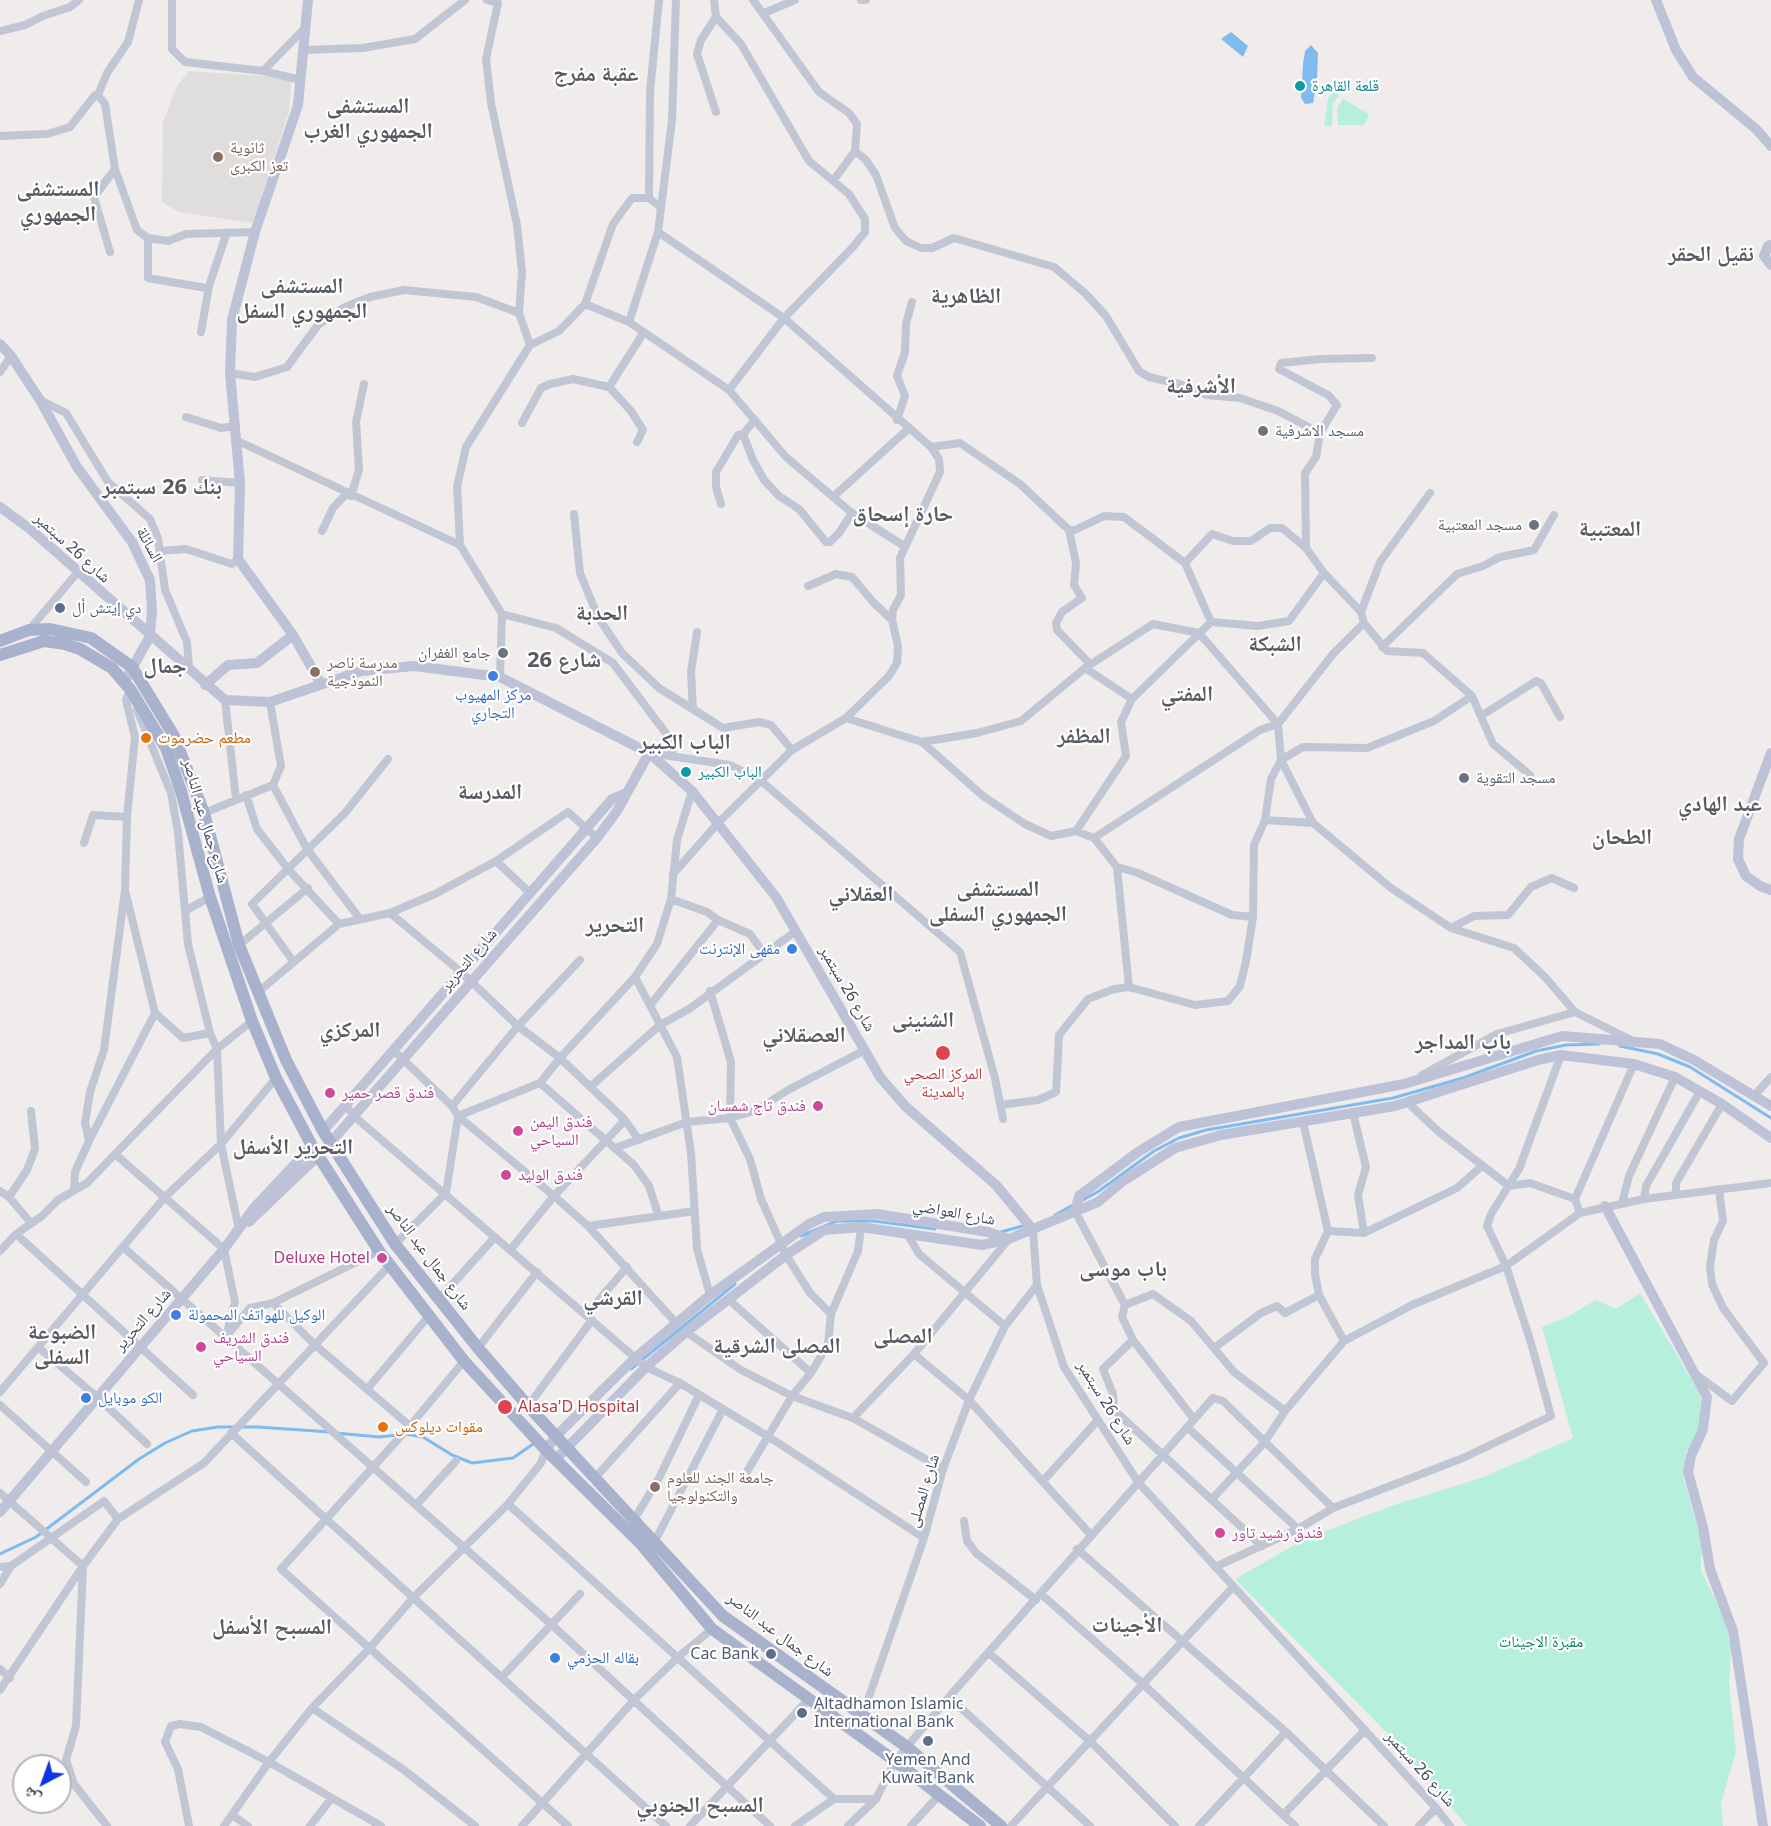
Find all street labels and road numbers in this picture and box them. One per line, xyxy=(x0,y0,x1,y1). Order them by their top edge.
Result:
street label: شارع 26 سبتمبر xyxy=(30,509,114,587)
street label: السائلة xyxy=(132,524,166,566)
street label: شارع جمال عبد الناصر xyxy=(178,757,232,885)
street label: شارع التحرير xyxy=(437,925,501,995)
street label: شارع 26 سبتمبر xyxy=(815,943,879,1035)
street label: شارع العواضي xyxy=(911,1196,997,1230)
street label: شارع جمال عبد الناصر xyxy=(383,1200,475,1314)
street label: شارع التحرير xyxy=(111,1285,175,1355)
street label: شارع 26 سبتمبر xyxy=(1072,1357,1140,1449)
street label: شارع المصلى xyxy=(904,1452,944,1530)
street label: شارع جمال عبد الناصر xyxy=(723,1589,837,1681)
street label: شارع 26 سبتمبر xyxy=(1381,1727,1459,1811)

